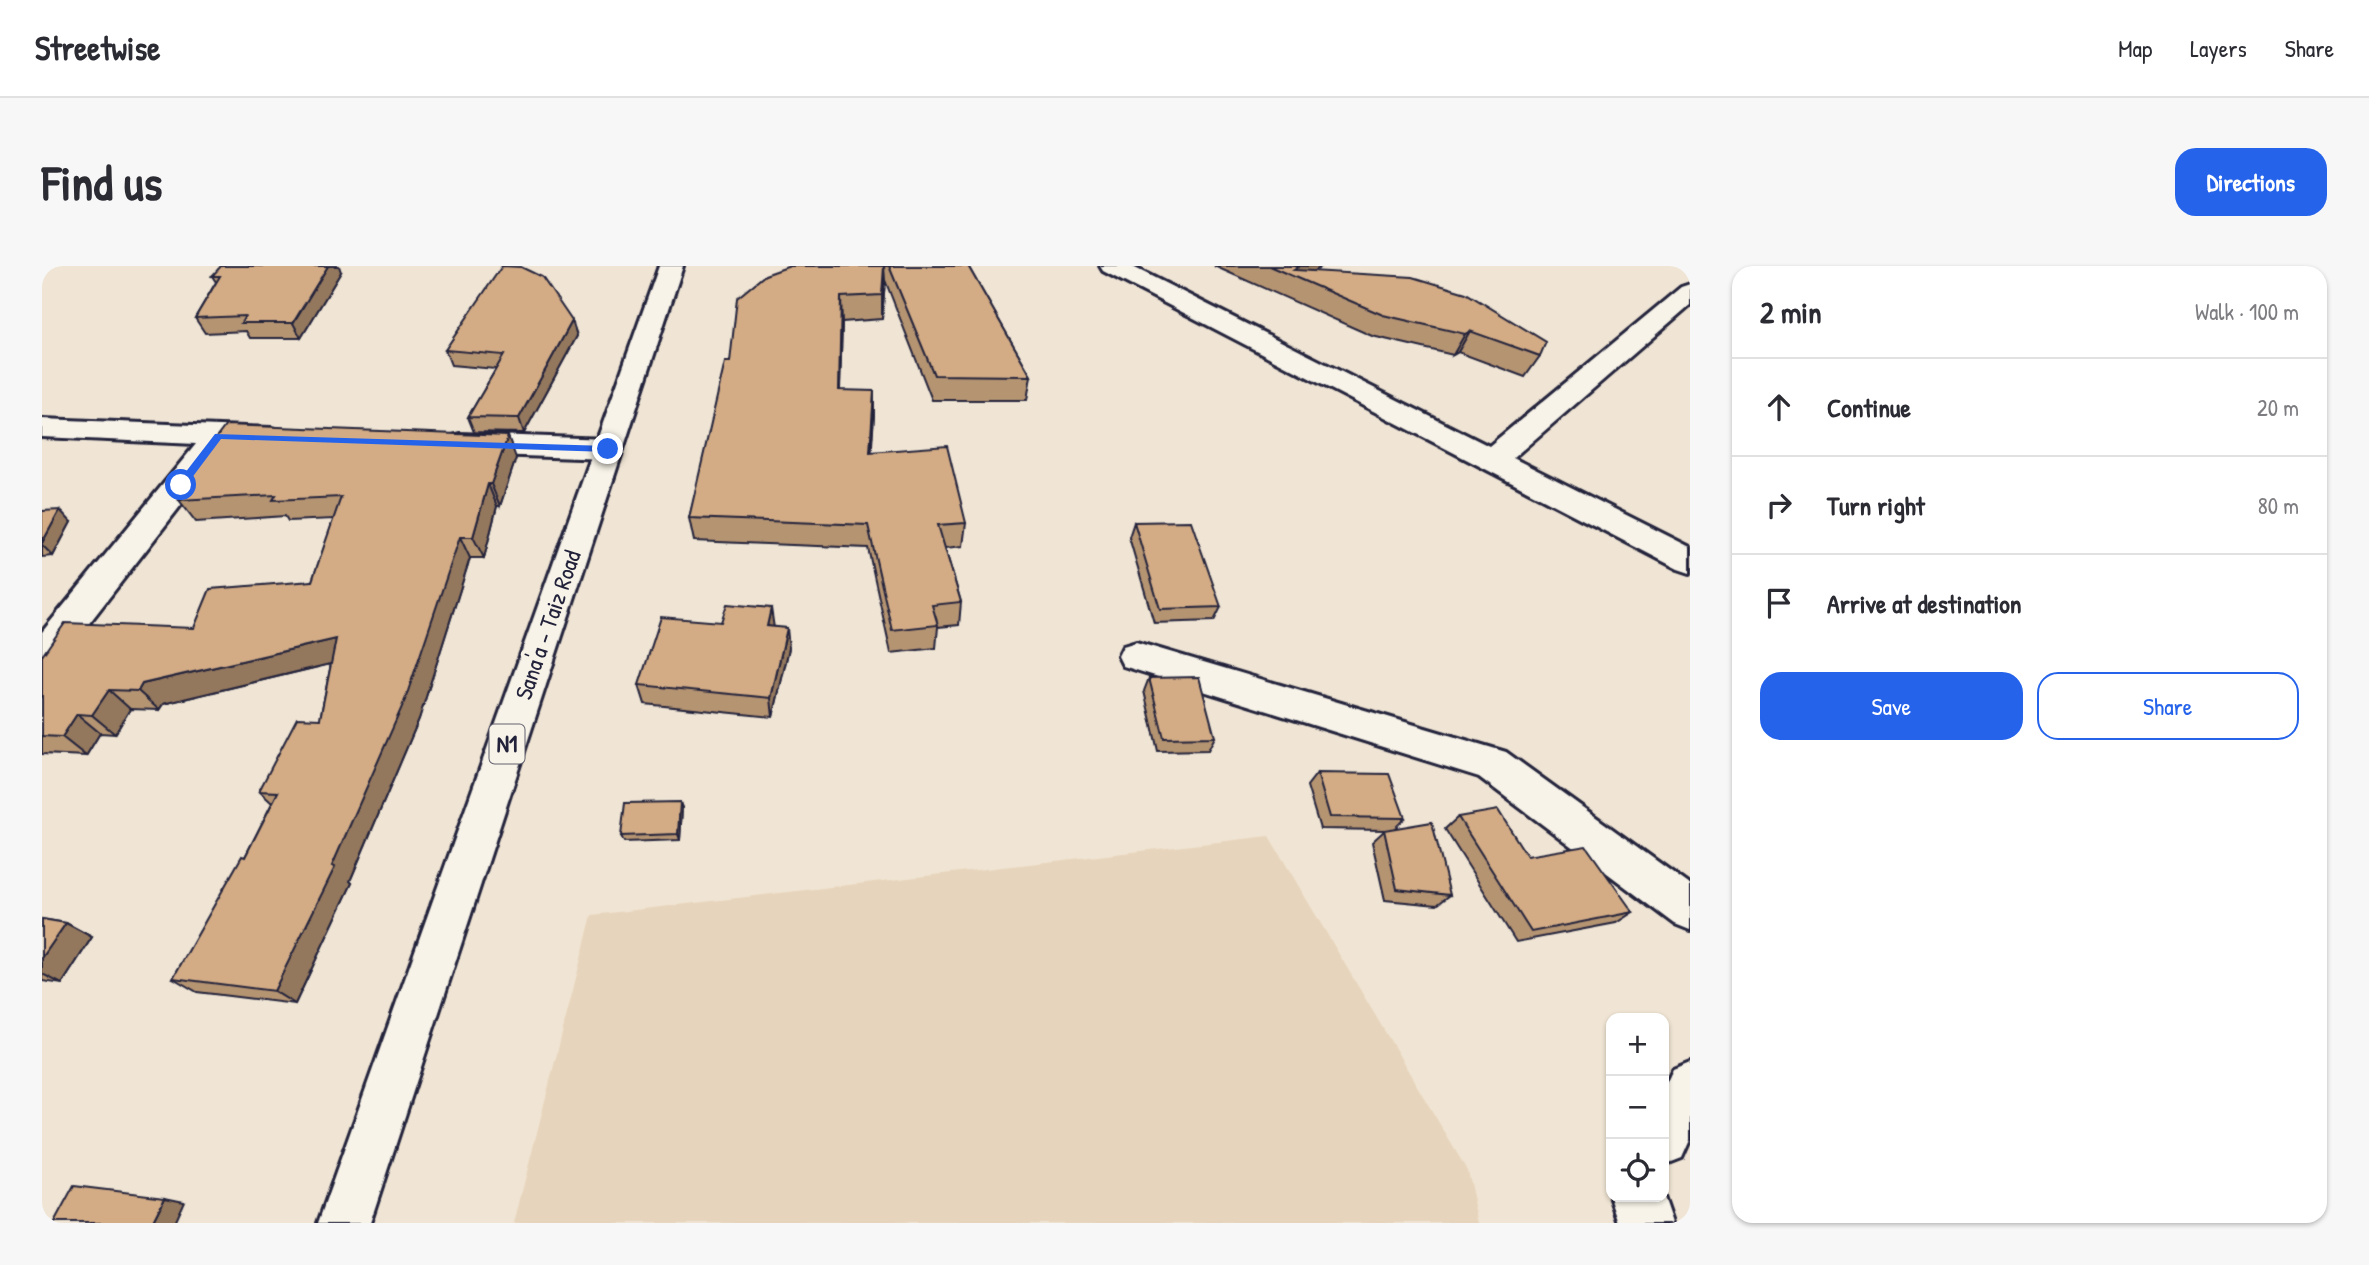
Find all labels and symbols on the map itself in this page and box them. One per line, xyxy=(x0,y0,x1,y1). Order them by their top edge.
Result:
route end xyxy=(592,433,623,464)
route start xyxy=(165,469,196,500)
street label: Sana'a - Taiz Road xyxy=(507,546,588,704)
road number: N1 xyxy=(490,724,524,764)

